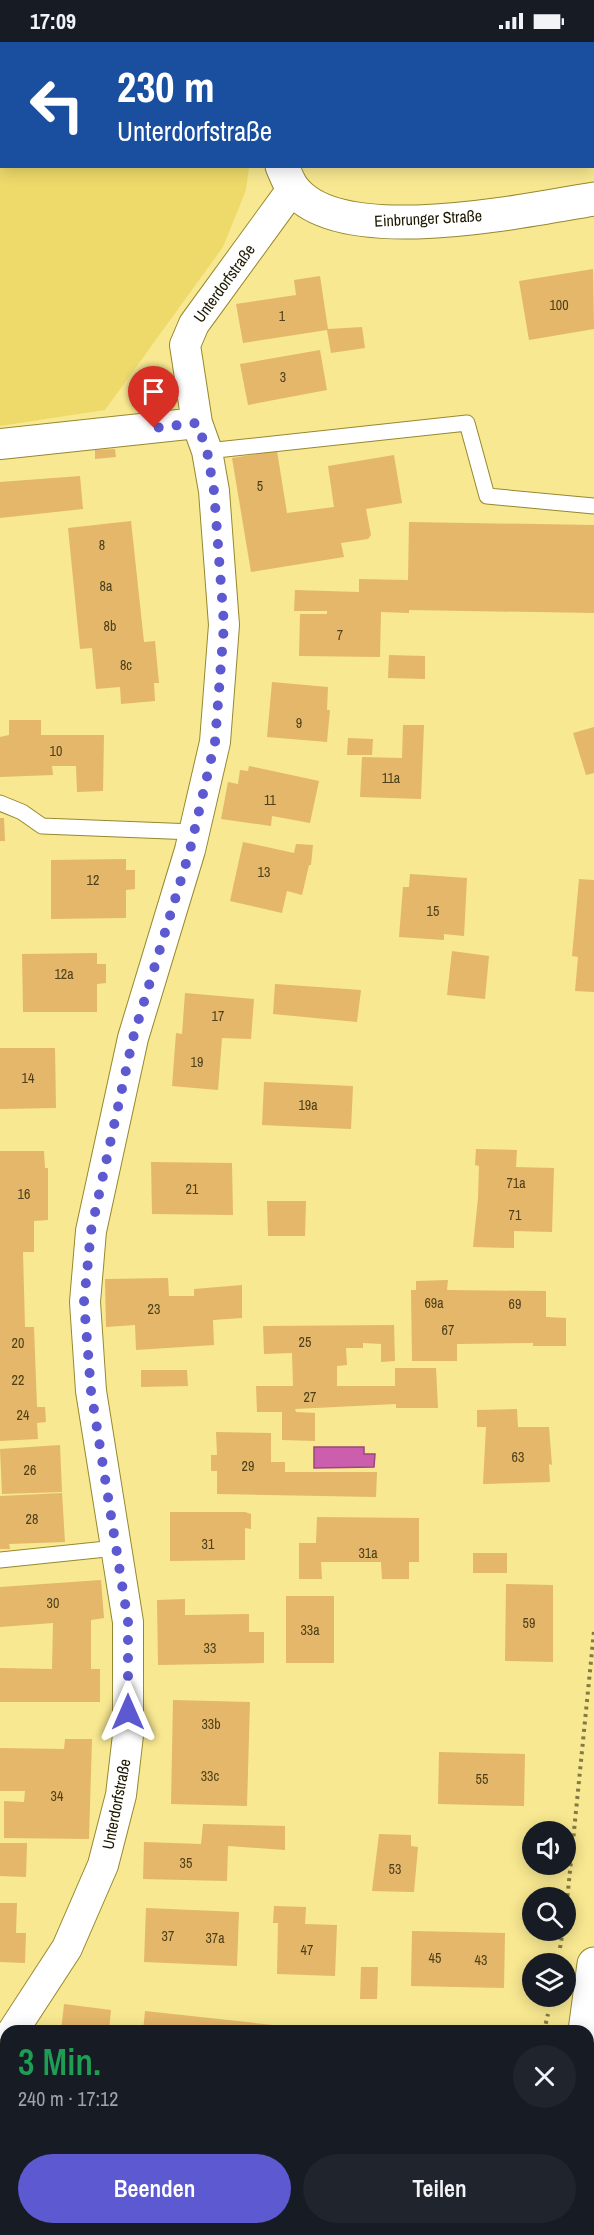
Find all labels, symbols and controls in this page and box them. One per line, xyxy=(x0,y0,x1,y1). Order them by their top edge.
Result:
text: 17:09 xyxy=(30,6,76,36)
text: 230 m xyxy=(117,59,215,115)
icon: left xyxy=(18,66,96,144)
text: Unterdorfstraße xyxy=(117,113,272,149)
street label: Einbrunger Straße xyxy=(374,204,482,232)
street label: Unterdorfstraße xyxy=(188,239,260,327)
house number: 100 xyxy=(549,296,569,314)
house number: 1 xyxy=(279,307,286,325)
pin xyxy=(128,366,179,428)
house number: 3 xyxy=(280,368,286,386)
icon: arrive xyxy=(137,375,170,408)
house number: 5 xyxy=(257,477,263,495)
house number: 8 xyxy=(99,536,105,554)
house number: 8a xyxy=(100,577,113,595)
house number: 8b xyxy=(104,617,116,635)
house number: 7 xyxy=(337,626,343,644)
house number: 8c xyxy=(120,656,132,674)
house number: 9 xyxy=(296,714,302,732)
house number: 10 xyxy=(50,742,62,760)
house number: 11a xyxy=(382,769,401,787)
house number: 11 xyxy=(264,791,277,809)
house number: 13 xyxy=(258,863,270,881)
house number: 12 xyxy=(87,871,99,889)
house number: 15 xyxy=(427,902,439,920)
house number: 12a xyxy=(54,965,74,983)
house number: 17 xyxy=(212,1007,224,1025)
house number: 19 xyxy=(191,1053,203,1071)
house number: 14 xyxy=(22,1069,35,1087)
house number: 19a xyxy=(298,1096,318,1114)
house number: 71a xyxy=(506,1174,526,1192)
house number: 21 xyxy=(186,1180,199,1198)
house number: 16 xyxy=(18,1185,30,1203)
house number: 71 xyxy=(509,1206,522,1224)
house number: 69a xyxy=(424,1294,444,1312)
house number: 69 xyxy=(509,1295,521,1313)
house number: 23 xyxy=(148,1300,160,1318)
house number: 67 xyxy=(442,1321,454,1339)
house number: 25 xyxy=(299,1333,311,1351)
house number: 20 xyxy=(12,1334,24,1352)
house number: 22 xyxy=(12,1371,24,1389)
house number: 27 xyxy=(304,1388,316,1406)
house number: 24 xyxy=(17,1406,30,1424)
house number: 63 xyxy=(512,1448,524,1466)
house number: 29 xyxy=(242,1457,254,1475)
house number: 26 xyxy=(24,1461,36,1479)
house number: 28 xyxy=(26,1510,38,1528)
house number: 31 xyxy=(202,1535,215,1553)
house number: 31a xyxy=(358,1544,378,1562)
house number: 30 xyxy=(47,1594,59,1612)
house number: 59 xyxy=(523,1614,535,1632)
house number: 33a xyxy=(300,1621,320,1639)
house number: 33 xyxy=(204,1639,216,1657)
position arrow xyxy=(96,1680,160,1744)
house number: 33b xyxy=(201,1715,221,1733)
street label: Unterdorfstraße xyxy=(96,1757,136,1851)
house number: 33c xyxy=(201,1767,220,1785)
house number: 55 xyxy=(476,1770,488,1788)
house number: 34 xyxy=(51,1787,64,1805)
map controls xyxy=(522,1821,576,2007)
button: sound xyxy=(522,1821,576,1875)
house number: 35 xyxy=(180,1854,192,1872)
house number: 53 xyxy=(389,1860,401,1878)
button: search xyxy=(522,1887,576,1941)
house number: 37 xyxy=(162,1927,174,1945)
house number: 37a xyxy=(205,1929,225,1947)
house number: 47 xyxy=(301,1941,313,1959)
house number: 45 xyxy=(429,1949,441,1967)
house number: 43 xyxy=(475,1951,487,1969)
button: layers xyxy=(522,1953,576,2007)
text: 3 Min. xyxy=(18,2038,101,2086)
button: close xyxy=(513,2045,576,2108)
text: 240 m · 17:12 xyxy=(18,2085,118,2112)
button: Beenden xyxy=(18,2154,291,2223)
button: Teilen xyxy=(303,2154,576,2223)

